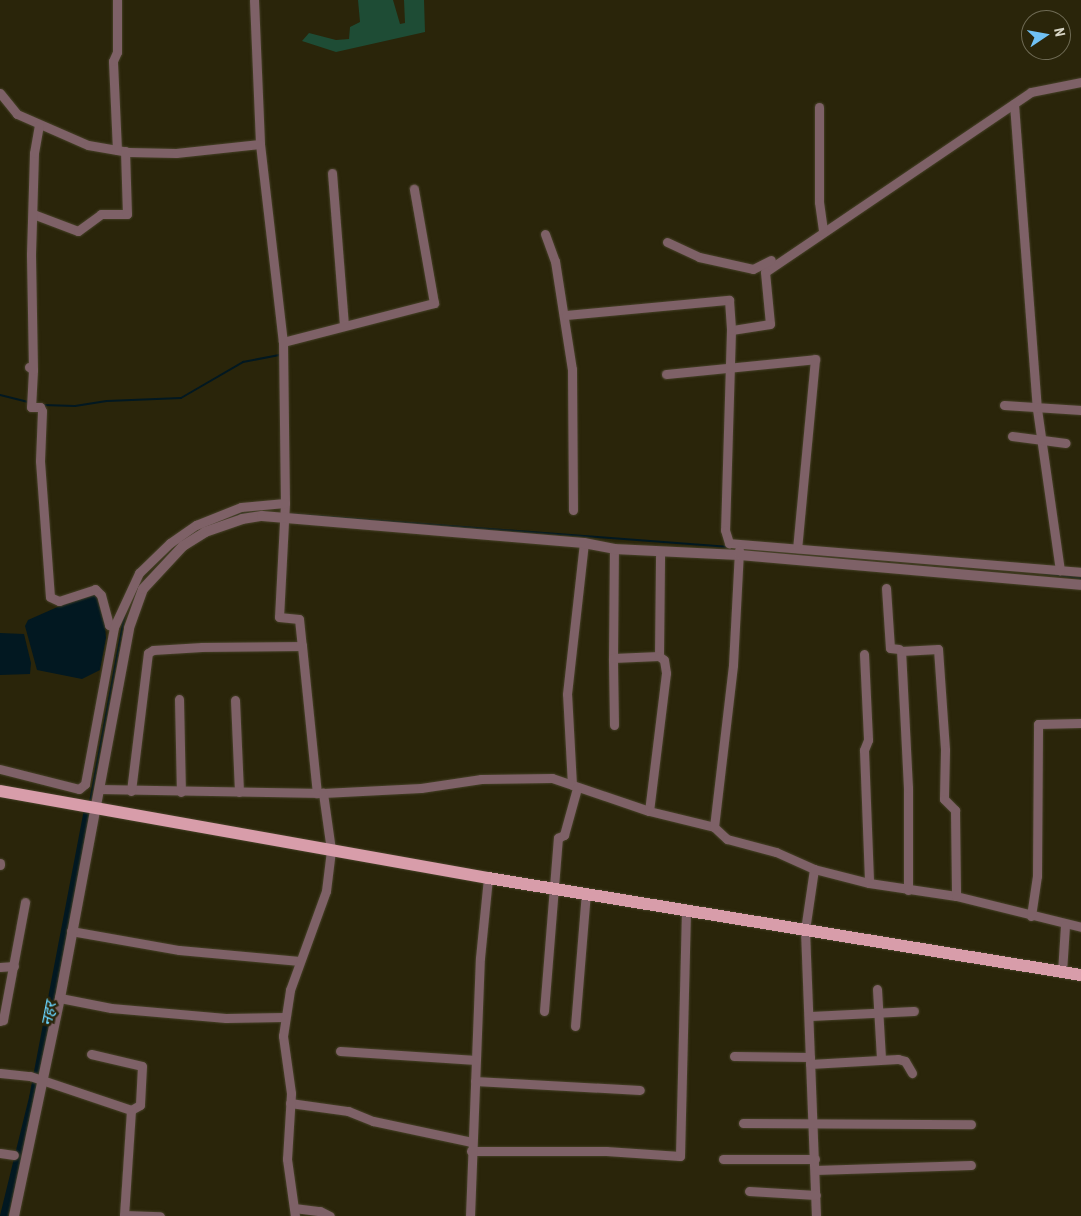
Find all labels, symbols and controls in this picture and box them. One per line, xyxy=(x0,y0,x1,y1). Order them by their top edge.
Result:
north arrow xyxy=(1021,10,1071,60)
text: N xyxy=(1051,26,1068,38)
water label: नहर xyxy=(37,1000,61,1028)

